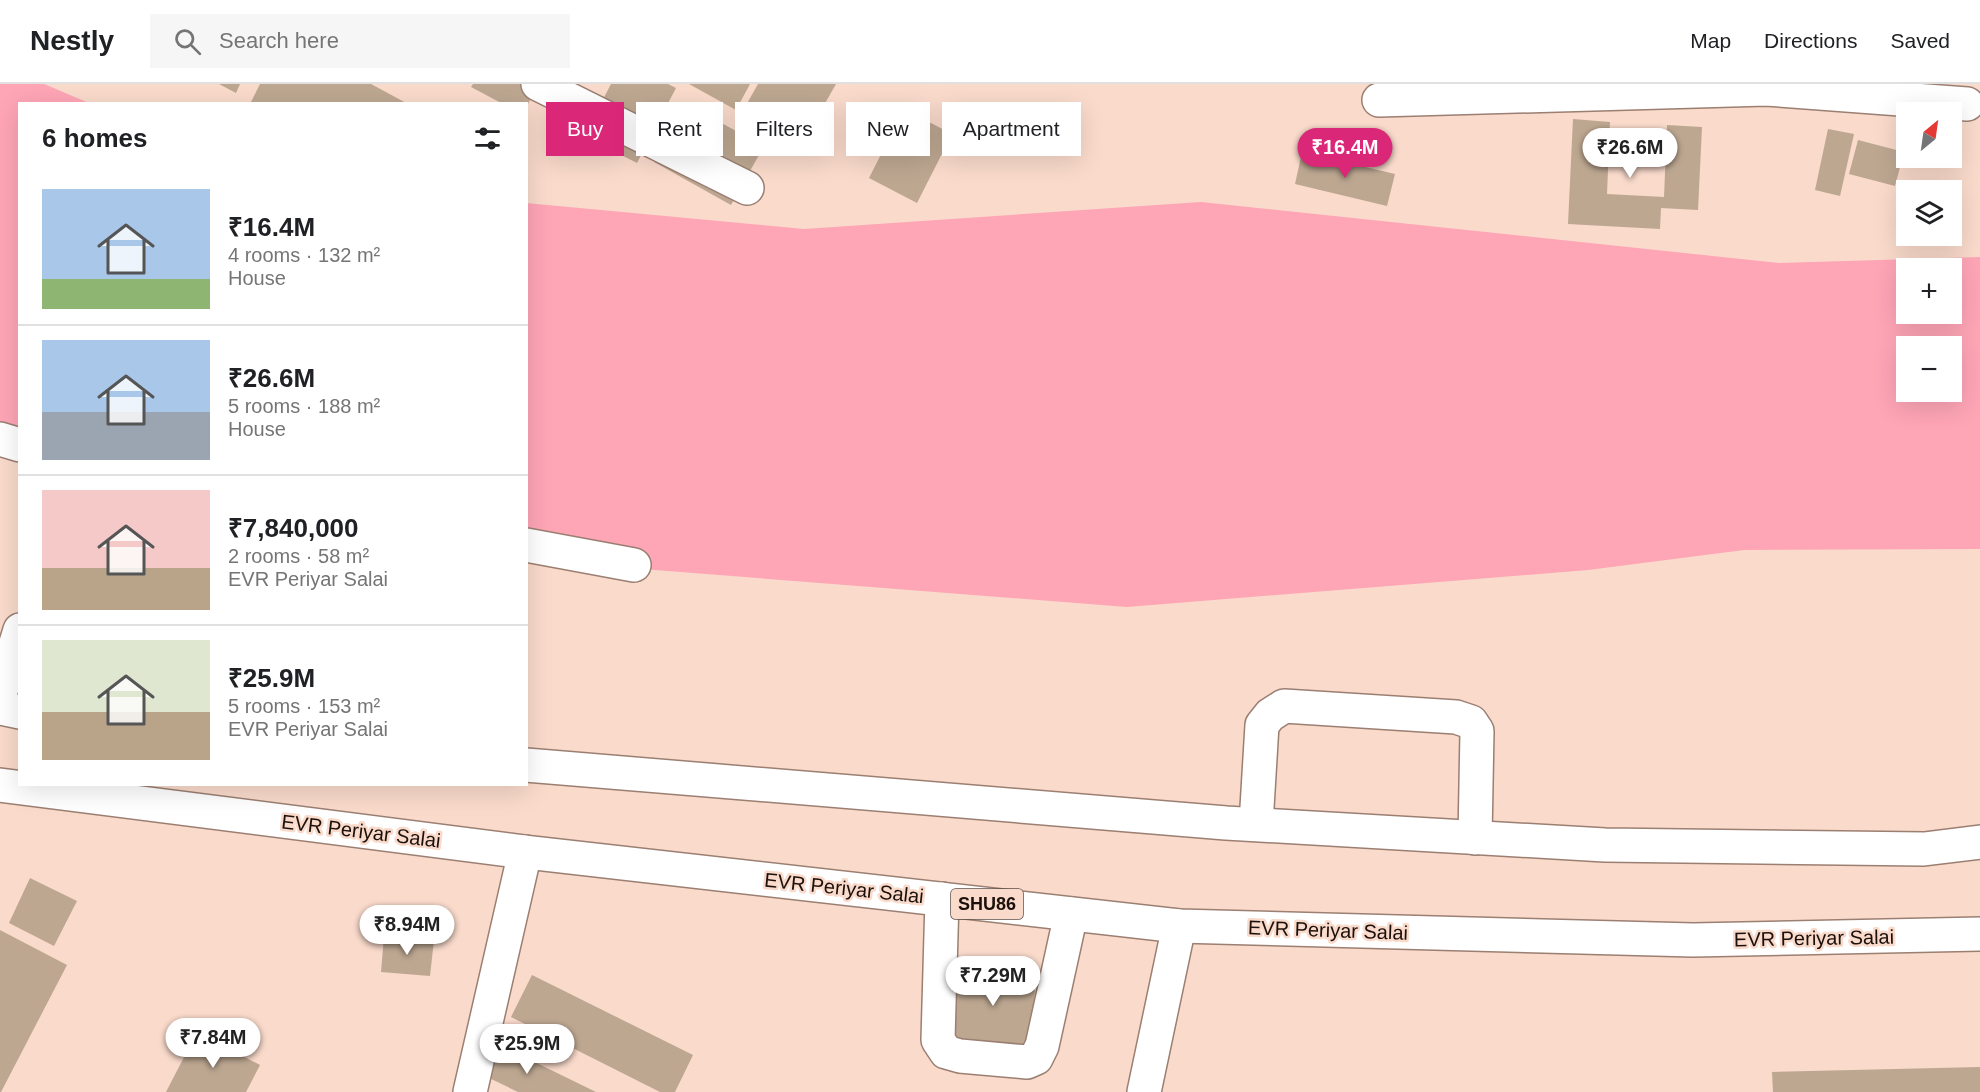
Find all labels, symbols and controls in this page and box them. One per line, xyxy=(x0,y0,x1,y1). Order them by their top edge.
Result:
search box xyxy=(150,14,570,68)
text: Nestly xyxy=(30,25,114,56)
icon: search xyxy=(171,25,204,58)
text: Search here xyxy=(219,28,339,53)
text: Map xyxy=(1690,29,1731,52)
text: Directions xyxy=(1764,29,1857,52)
text: Saved xyxy=(1890,29,1950,52)
chip: Buy xyxy=(546,102,624,156)
chip: Rent xyxy=(636,102,723,156)
chip: Filters xyxy=(735,102,834,156)
chip: New xyxy=(846,102,930,156)
chip: Apartment xyxy=(942,102,1081,156)
north arrow xyxy=(1896,102,1962,168)
map controls xyxy=(1896,102,1962,402)
icon: filters xyxy=(471,122,504,155)
text: 6 homes xyxy=(42,123,148,153)
pin: ₹16.4M xyxy=(1296,128,1394,179)
pin: ₹26.6M xyxy=(1581,128,1679,179)
text: ₹16.4M xyxy=(1311,136,1379,158)
text: ₹26.6M xyxy=(1596,136,1664,158)
button: layers xyxy=(1896,180,1962,246)
text: ₹16.4M xyxy=(228,212,315,242)
icon: home xyxy=(90,213,162,285)
text: 4 rooms · 132 m² xyxy=(228,244,380,266)
button: + xyxy=(1896,258,1962,324)
text: House xyxy=(228,267,286,289)
button: − xyxy=(1896,336,1962,402)
text: ₹26.6M xyxy=(228,363,315,393)
icon: home xyxy=(90,364,162,436)
text: 5 rooms · 188 m² xyxy=(228,395,380,417)
text: House xyxy=(228,418,286,440)
text: ₹7,840,000 xyxy=(228,513,359,543)
icon: home xyxy=(90,514,162,586)
text: 2 rooms · 58 m² xyxy=(228,545,369,567)
text: EVR Periyar Salai xyxy=(228,568,388,590)
text: ₹25.9M xyxy=(228,663,315,693)
icon: home xyxy=(90,664,162,736)
text: 5 rooms · 153 m² xyxy=(228,695,380,717)
text: EVR Periyar Salai xyxy=(228,718,388,740)
street label: EVR Periyar Salai xyxy=(280,810,442,852)
street label: EVR Periyar Salai xyxy=(763,869,925,907)
road number: SHU86 xyxy=(951,889,1023,919)
pin: ₹8.94M xyxy=(358,905,456,956)
text: ₹8.94M xyxy=(373,913,441,935)
street label: EVR Periyar Salai xyxy=(1248,916,1408,944)
street label: EVR Periyar Salai xyxy=(1734,926,1894,950)
pin: ₹7.29M xyxy=(944,956,1042,1007)
text: ₹7.29M xyxy=(959,964,1027,986)
pin: ₹7.84M xyxy=(164,1018,262,1069)
pin: ₹25.9M xyxy=(478,1024,576,1075)
text: ₹7.84M xyxy=(179,1026,247,1048)
text: ₹25.9M xyxy=(493,1032,561,1054)

